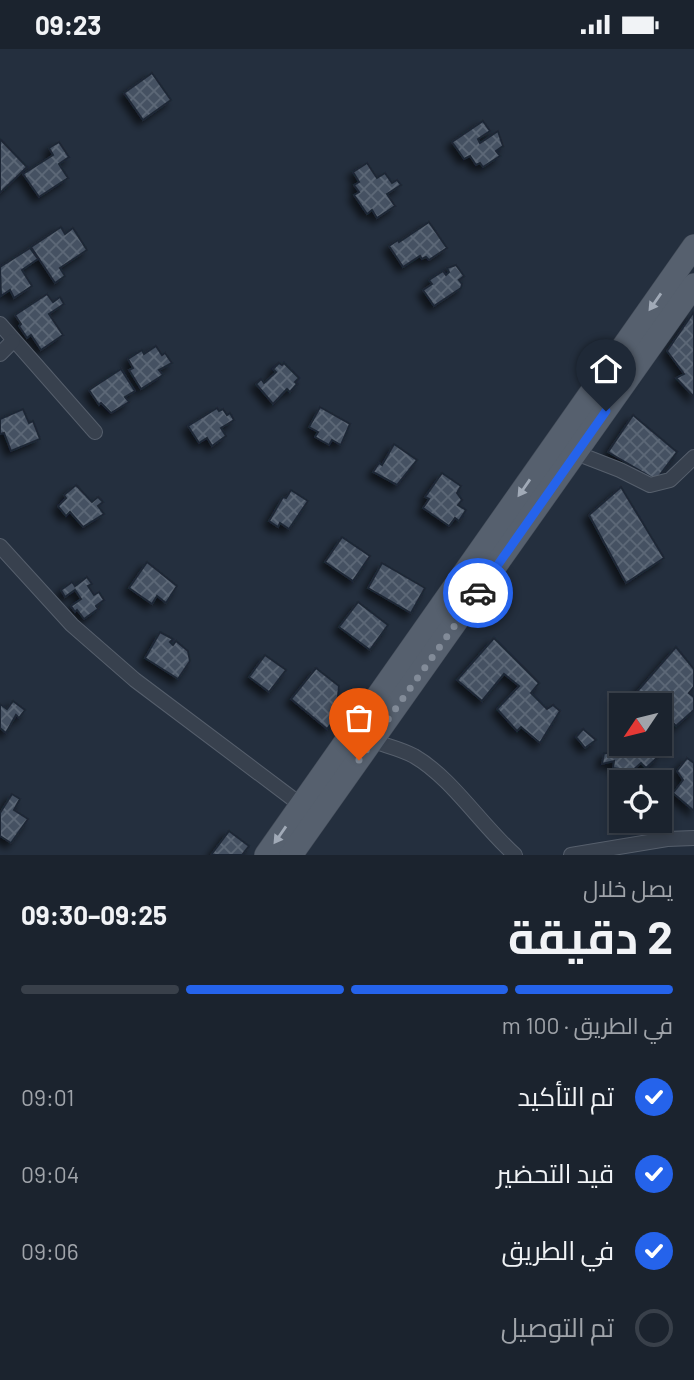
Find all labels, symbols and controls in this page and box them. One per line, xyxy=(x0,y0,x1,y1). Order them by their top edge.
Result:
text: 09:23 xyxy=(35,9,101,40)
one-way arrow xyxy=(648,293,662,311)
pin xyxy=(576,339,636,411)
icon: home xyxy=(587,350,625,388)
one-way arrow xyxy=(517,479,531,497)
courier xyxy=(443,558,513,628)
icon: car xyxy=(459,574,497,612)
pin xyxy=(329,688,389,760)
north arrow xyxy=(609,693,672,756)
map controls xyxy=(609,693,672,833)
icon: bag xyxy=(340,699,378,737)
button: locate xyxy=(609,770,672,833)
one-way arrow xyxy=(274,825,287,844)
text: يصل خلال xyxy=(583,874,673,902)
text: 09:25–09:30 xyxy=(21,899,167,930)
text: 2 دقيقة xyxy=(508,908,673,963)
text: في الطريق · 100 m xyxy=(502,1011,673,1039)
icon: check xyxy=(635,1078,673,1116)
text: تم التأكيد xyxy=(517,1080,614,1111)
text: 09:01 xyxy=(21,1083,74,1111)
icon: check xyxy=(635,1155,673,1193)
text: قيد التحضير xyxy=(496,1157,614,1188)
text: 09:04 xyxy=(21,1160,79,1188)
icon: check xyxy=(635,1232,673,1270)
text: في الطريق xyxy=(501,1234,614,1265)
text: 09:06 xyxy=(21,1237,79,1265)
text: تم التوصيل xyxy=(501,1311,614,1342)

